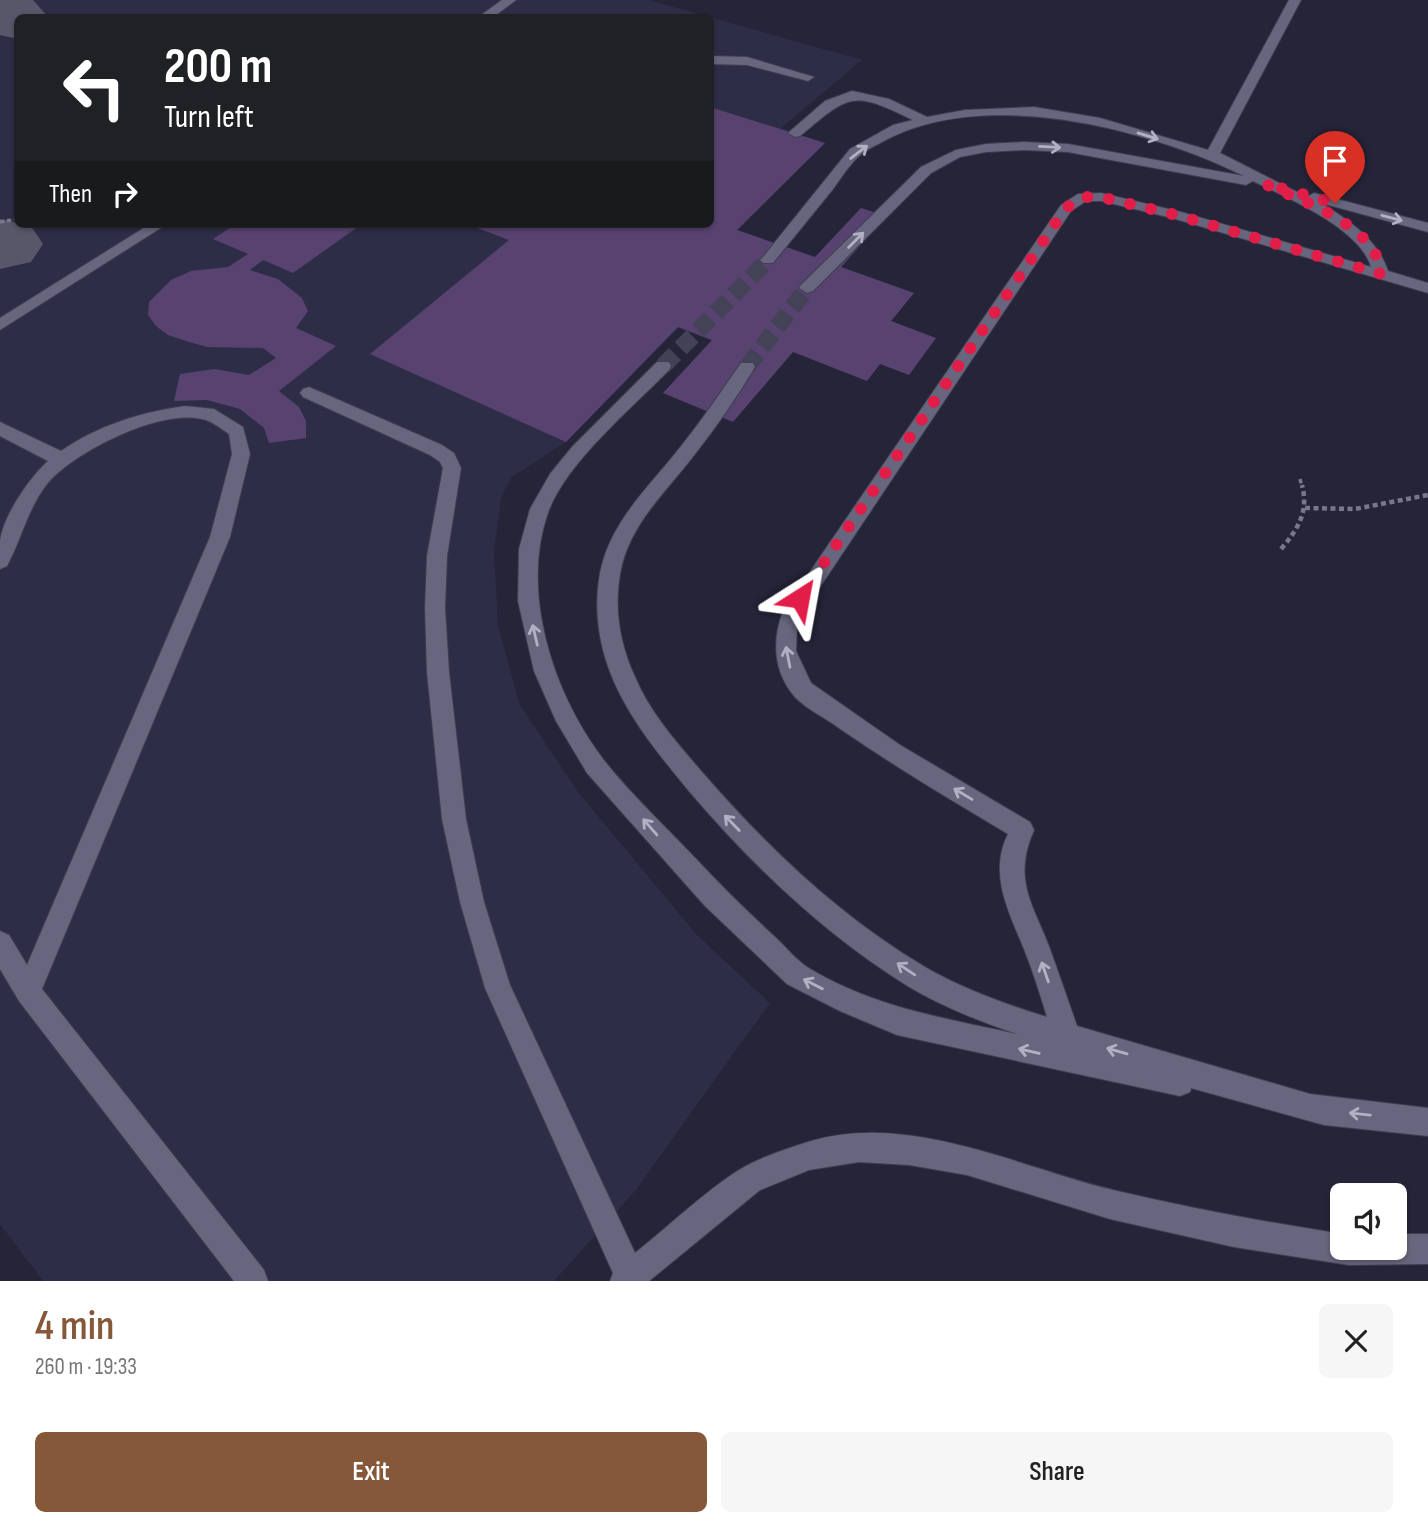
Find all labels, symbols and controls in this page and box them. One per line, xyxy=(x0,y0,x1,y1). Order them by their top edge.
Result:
text: 200 m xyxy=(164,38,272,97)
icon: left xyxy=(49,42,140,133)
text: Turn left xyxy=(164,98,254,137)
one-way arrow xyxy=(1137,130,1159,143)
pin xyxy=(1305,131,1365,203)
one-way arrow xyxy=(1038,141,1060,154)
icon: arrive xyxy=(1316,142,1354,180)
one-way arrow xyxy=(849,145,868,160)
icon: right xyxy=(106,175,144,213)
text: Then xyxy=(49,179,92,210)
one-way arrow xyxy=(1380,212,1403,225)
one-way arrow xyxy=(847,232,864,249)
position arrow xyxy=(763,561,837,635)
one-way arrow xyxy=(528,624,541,646)
one-way arrow xyxy=(781,647,794,669)
one-way arrow xyxy=(954,787,974,801)
one-way arrow xyxy=(723,815,740,832)
one-way arrow xyxy=(642,818,658,836)
one-way arrow xyxy=(1038,961,1050,983)
one-way arrow xyxy=(896,962,916,976)
one-way arrow xyxy=(803,977,824,991)
one-way arrow xyxy=(1106,1043,1128,1056)
one-way arrow xyxy=(1018,1044,1041,1058)
one-way arrow xyxy=(1349,1107,1372,1120)
map controls xyxy=(1330,1183,1407,1260)
button: sound xyxy=(1330,1183,1407,1260)
text: 4 min xyxy=(35,1301,114,1352)
button: close xyxy=(1319,1304,1393,1378)
text: 260 m · 19:33 xyxy=(35,1353,137,1381)
button: Exit xyxy=(35,1432,707,1512)
button: Share xyxy=(721,1432,1393,1512)

